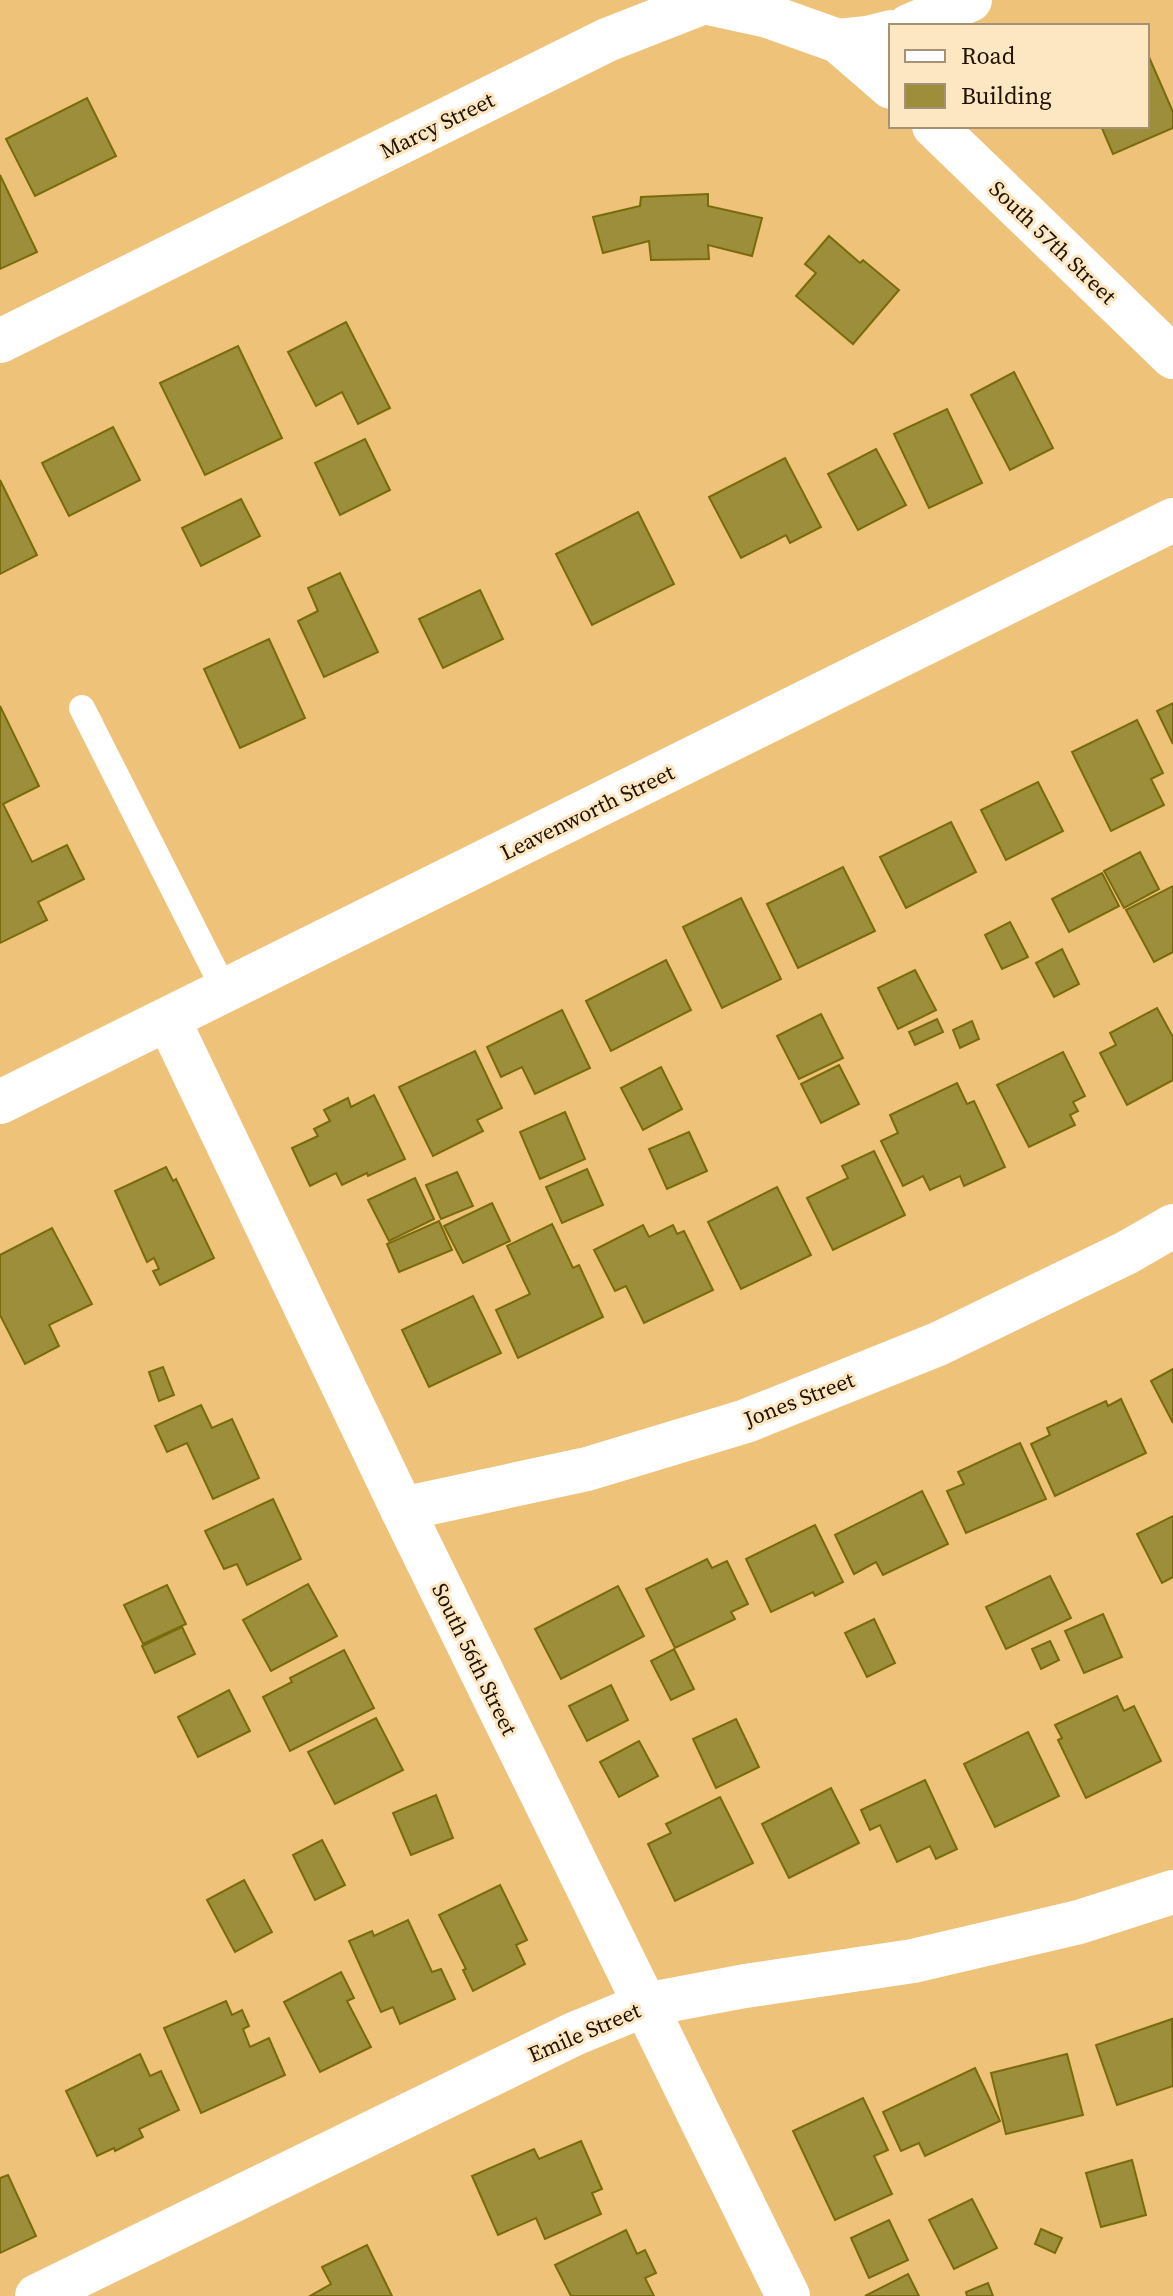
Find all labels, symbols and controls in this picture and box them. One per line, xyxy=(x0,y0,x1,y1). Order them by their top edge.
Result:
legend xyxy=(889,24,1149,128)
text: Road xyxy=(961,39,1016,72)
text: Building xyxy=(961,79,1052,112)
street label: Marcy Street xyxy=(375,84,500,166)
street label: South 57th Street xyxy=(983,174,1124,311)
street label: Leavenworth Street xyxy=(495,757,680,867)
street label: Jones Street xyxy=(739,1364,859,1434)
street label: South 56th Street xyxy=(425,1578,525,1741)
street label: Emile Street xyxy=(523,1995,646,2069)

